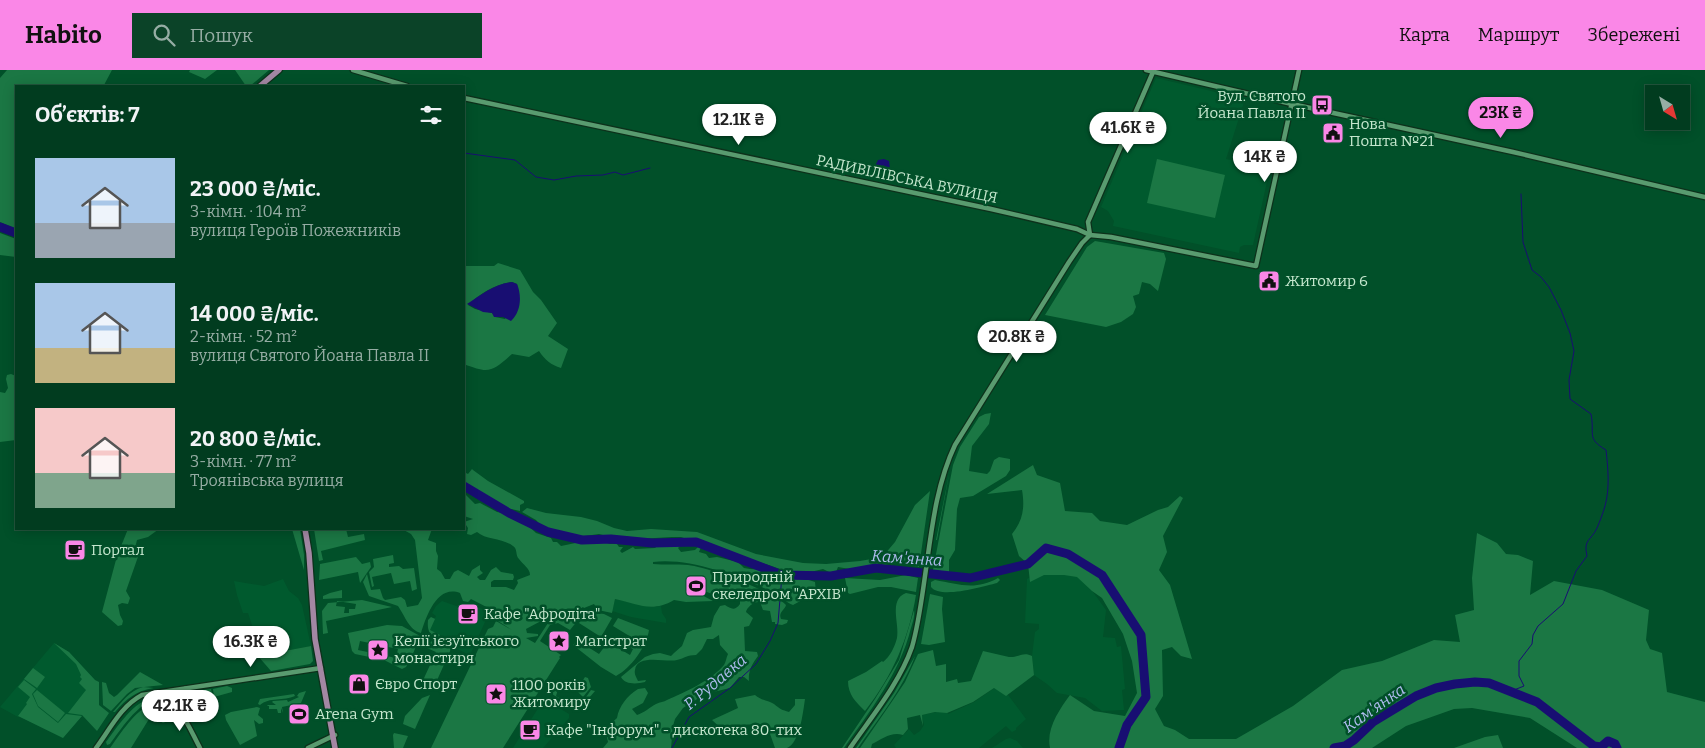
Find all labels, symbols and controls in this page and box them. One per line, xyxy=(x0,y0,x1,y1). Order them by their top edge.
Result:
search box xyxy=(132,13,482,58)
text: Habito xyxy=(25,21,102,49)
icon: search xyxy=(150,21,178,49)
text: Пошук xyxy=(190,24,253,47)
text: Карта xyxy=(1399,24,1450,46)
text: Маршрут xyxy=(1478,24,1559,46)
text: Збережені xyxy=(1587,24,1680,46)
north arrow xyxy=(1645,85,1690,130)
map controls xyxy=(1645,85,1690,130)
place label: Вул. Святого Йоана Павла ІІ xyxy=(1197,87,1306,122)
bus stop icon: Вул. Святого Йоана Павла ІІ xyxy=(1310,93,1334,117)
pin: 23K ₴ xyxy=(1466,97,1536,139)
icon: filters xyxy=(417,101,445,129)
text: Об’єктів: 7 xyxy=(35,102,140,128)
text: 23K ₴ xyxy=(1479,103,1523,122)
pin: 12.1K ₴ xyxy=(693,104,785,146)
text: 12.1K ₴ xyxy=(713,110,765,129)
pin: 41.6K ₴ xyxy=(1082,112,1174,154)
place label: Нова Пошта №21 xyxy=(1349,115,1434,150)
text: 41.6K ₴ xyxy=(1100,118,1156,137)
public building icon: Нова Пошта №21 xyxy=(1321,121,1345,145)
pin: 14K ₴ xyxy=(1230,140,1300,183)
text: 14K ₴ xyxy=(1244,147,1286,166)
street label: РАДИВІЛІВСЬКА ВУЛИЦЯ xyxy=(815,151,1000,207)
text: 23 000 ₴/міс. xyxy=(190,176,321,202)
icon: home xyxy=(75,178,135,238)
text: 3-кімн. · 104 m² xyxy=(190,202,306,221)
text: вулиця Героїв Пожежників xyxy=(190,221,401,240)
public building icon: Житомир 6 xyxy=(1257,269,1281,293)
place label: Житомир 6 xyxy=(1285,272,1368,290)
text: 14 000 ₴/міс. xyxy=(190,301,319,327)
icon: home xyxy=(75,303,135,363)
pin: 20.8K ₴ xyxy=(971,320,1063,363)
text: 2-кімн. · 52 m² xyxy=(190,327,297,346)
text: 20.8K ₴ xyxy=(989,327,1045,346)
text: вулиця Святого Йоана Павла II xyxy=(190,346,429,365)
text: 20 800 ₴/міс. xyxy=(190,426,321,452)
icon: home xyxy=(75,428,135,488)
text: 3-кімн. · 77 m² xyxy=(190,452,296,471)
text: Троянівська вулиця xyxy=(190,471,344,490)
cafe icon: Портал xyxy=(63,538,87,562)
place label: Портал xyxy=(91,541,144,559)
water label: Кам'янка xyxy=(871,546,943,570)
place label: Природній скеледром "АРХІВ" xyxy=(712,568,847,603)
sports icon: Природній скеледром "АРХІВ" xyxy=(684,574,708,598)
cafe icon: Кафе "Афродіта" xyxy=(456,602,480,626)
place label: Кафе "Афродіта" xyxy=(484,605,600,623)
pin: 16.3K ₴ xyxy=(205,626,297,668)
place icon: Магістрат xyxy=(547,629,571,653)
text: 16.3K ₴ xyxy=(224,632,278,651)
place label: Келії ієзуїтського монастиря xyxy=(394,632,519,667)
place label: Магістрат xyxy=(575,632,647,650)
place icon: Келії ієзуїтського монастиря xyxy=(366,638,390,662)
water label: Р. Рудавка xyxy=(680,650,750,714)
shop icon: Євро Спорт xyxy=(347,672,371,696)
place label: Євро Спорт xyxy=(375,675,458,693)
place label: 1100 років Житомиру xyxy=(512,676,591,711)
water label: Кам'янка xyxy=(1339,680,1409,736)
place icon: 1100 років Житомиру xyxy=(484,682,508,706)
pin: 42.1K ₴ xyxy=(134,690,226,732)
text: 42.1K ₴ xyxy=(153,696,207,715)
sports icon: Arena Gym xyxy=(287,702,311,726)
place label: Arena Gym xyxy=(315,705,394,723)
cafe icon: Кафе "Інфорум" - дискотека 80-тих xyxy=(518,718,542,742)
place label: Кафе "Інфорум" - дискотека 80-тих xyxy=(546,721,803,739)

